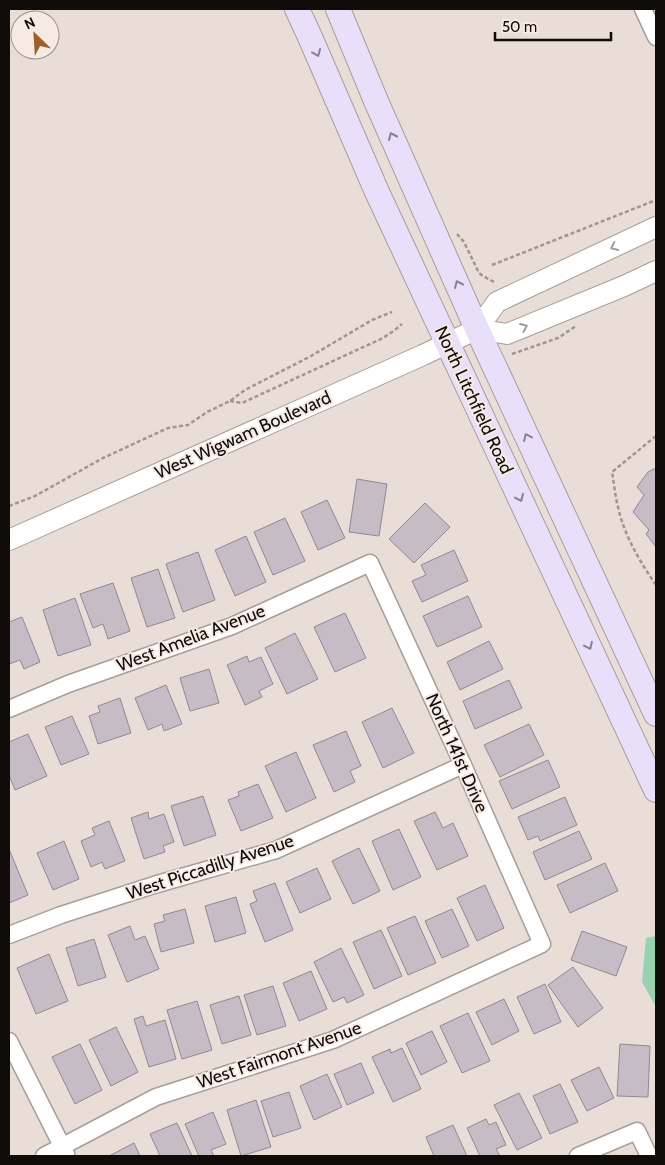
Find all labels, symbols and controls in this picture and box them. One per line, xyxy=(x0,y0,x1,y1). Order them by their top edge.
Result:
north arrow xyxy=(10,10,60,60)
scale bar xyxy=(495,10,611,42)
text: N xyxy=(21,13,38,33)
text: 50 m xyxy=(502,18,537,36)
one-way arrow xyxy=(311,48,322,57)
one-way arrow xyxy=(387,132,398,141)
one-way arrow xyxy=(610,241,619,251)
one-way arrow xyxy=(453,280,464,289)
street label: North Litchfield Road xyxy=(430,322,518,478)
one-way arrow xyxy=(519,323,528,334)
street label: West Wigwam Boulevard xyxy=(152,386,334,484)
one-way arrow xyxy=(523,433,533,442)
one-way arrow xyxy=(514,493,525,502)
street label: West Amelia Avenue xyxy=(114,600,268,676)
one-way arrow xyxy=(583,640,593,649)
street label: North 141st Drive xyxy=(421,690,493,816)
street label: West Piccadilly Avenue xyxy=(124,830,296,904)
street label: West Fairmont Avenue xyxy=(194,1017,364,1093)

